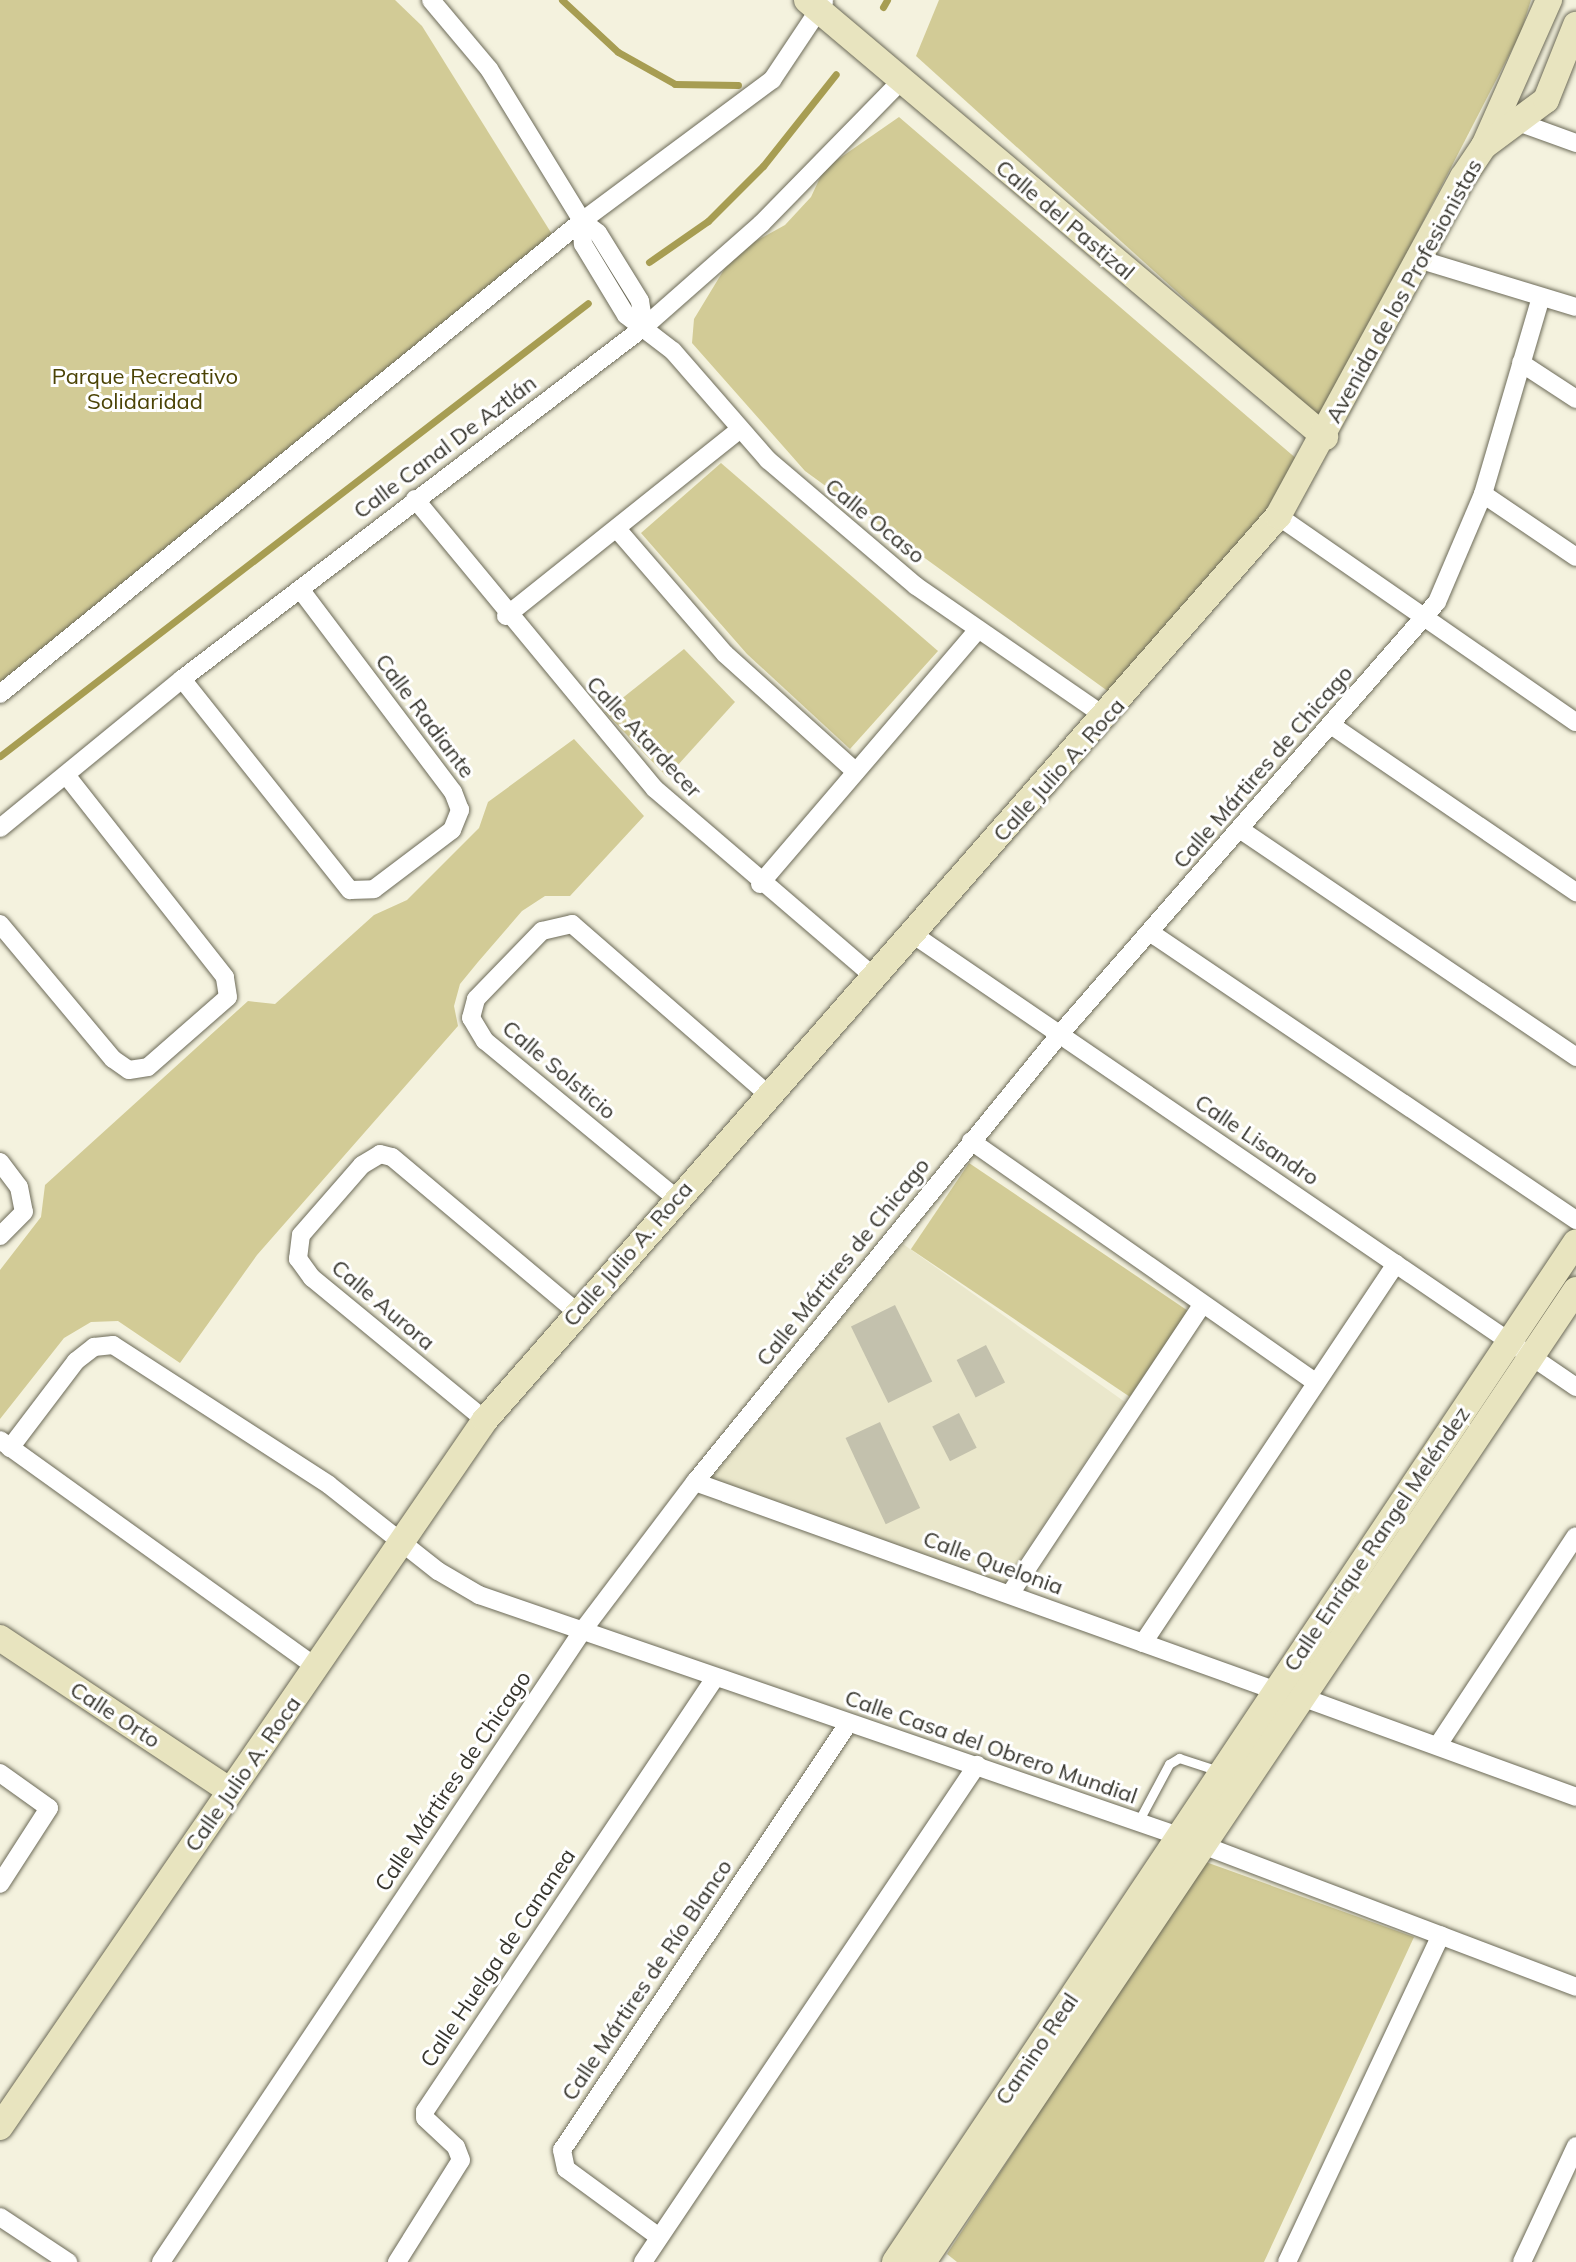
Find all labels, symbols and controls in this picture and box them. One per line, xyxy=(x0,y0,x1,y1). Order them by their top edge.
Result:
street label: Calle del Pastizal xyxy=(990,154,1140,286)
street label: Avenida de los Profesionistas xyxy=(1320,154,1488,428)
park label: Parque Recreativo Solidaridad xyxy=(52,363,238,414)
street label: Calle Canal De Aztlán xyxy=(348,370,542,524)
street label: Calle Ocaso xyxy=(820,473,930,569)
street label: Calle Radiante xyxy=(370,649,480,783)
street label: Calle Mártires de Chicago xyxy=(1168,660,1358,874)
street label: Calle Atardecer xyxy=(581,671,707,803)
street label: Calle Julio A. Roca xyxy=(988,693,1130,847)
street label: Calle Solsticio xyxy=(497,1015,621,1125)
street label: Calle Lisandro xyxy=(1190,1089,1324,1191)
street label: Calle Mártires de Chicago xyxy=(751,1153,935,1371)
street label: Calle Julio A. Roca xyxy=(558,1176,698,1332)
street label: Calle Aurora xyxy=(326,1254,440,1356)
street label: Calle Enrique Rangel Meléndez xyxy=(1278,1402,1476,1676)
street label: Calle Quelonia xyxy=(919,1525,1067,1601)
street label: Calle Mártires de Chicago xyxy=(369,1666,537,1896)
street label: Calle Orto xyxy=(65,1676,165,1754)
street label: Calle Casa del Obrero Mundial xyxy=(841,1684,1141,1810)
street label: Calle Julio A. Roca xyxy=(180,1691,306,1857)
street label: Calle Huelga de Cananea xyxy=(415,1844,581,2072)
street label: Calle Mártires de Río Blanco xyxy=(556,1854,738,2106)
street label: Camino Real xyxy=(990,1988,1084,2110)

